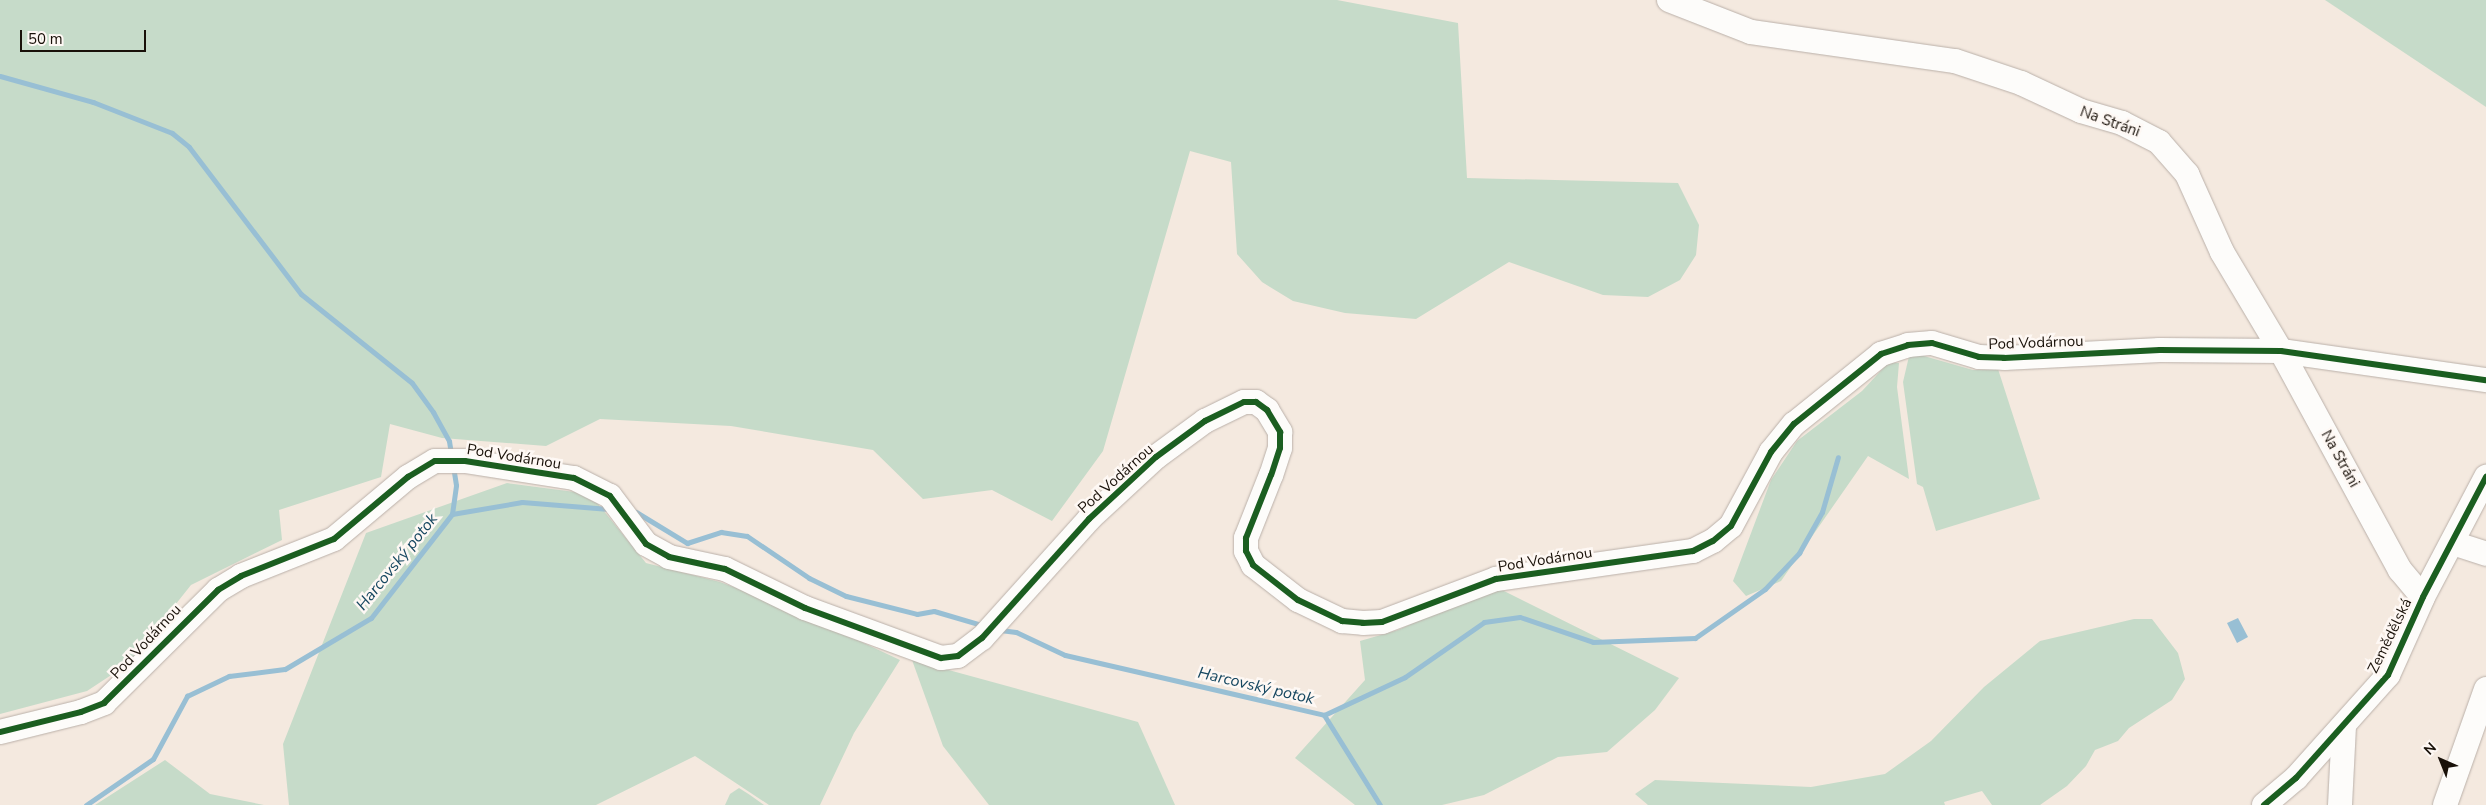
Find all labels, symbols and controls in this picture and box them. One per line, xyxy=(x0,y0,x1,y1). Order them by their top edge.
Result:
scale bar xyxy=(22,20,149,52)
text: 50 m xyxy=(28,29,63,49)
street label: Na Stráni xyxy=(2078,103,2142,141)
street label: Pod Vodárnou xyxy=(1988,332,2084,354)
street label: Na Stráni xyxy=(2317,427,2363,491)
street label: Pod Vodárnou xyxy=(1075,440,1157,518)
street label: Pod Vodárnou xyxy=(466,441,562,473)
water label: Harcovský potok xyxy=(352,510,442,614)
street label: Pod Vodárnou xyxy=(1497,544,1593,576)
street label: Zemědělská xyxy=(2364,596,2416,676)
street label: Pod Vodárnou xyxy=(107,601,185,683)
water label: Harcovský potok xyxy=(1196,663,1316,709)
north arrow xyxy=(2416,735,2466,785)
text: N xyxy=(2420,738,2441,759)

